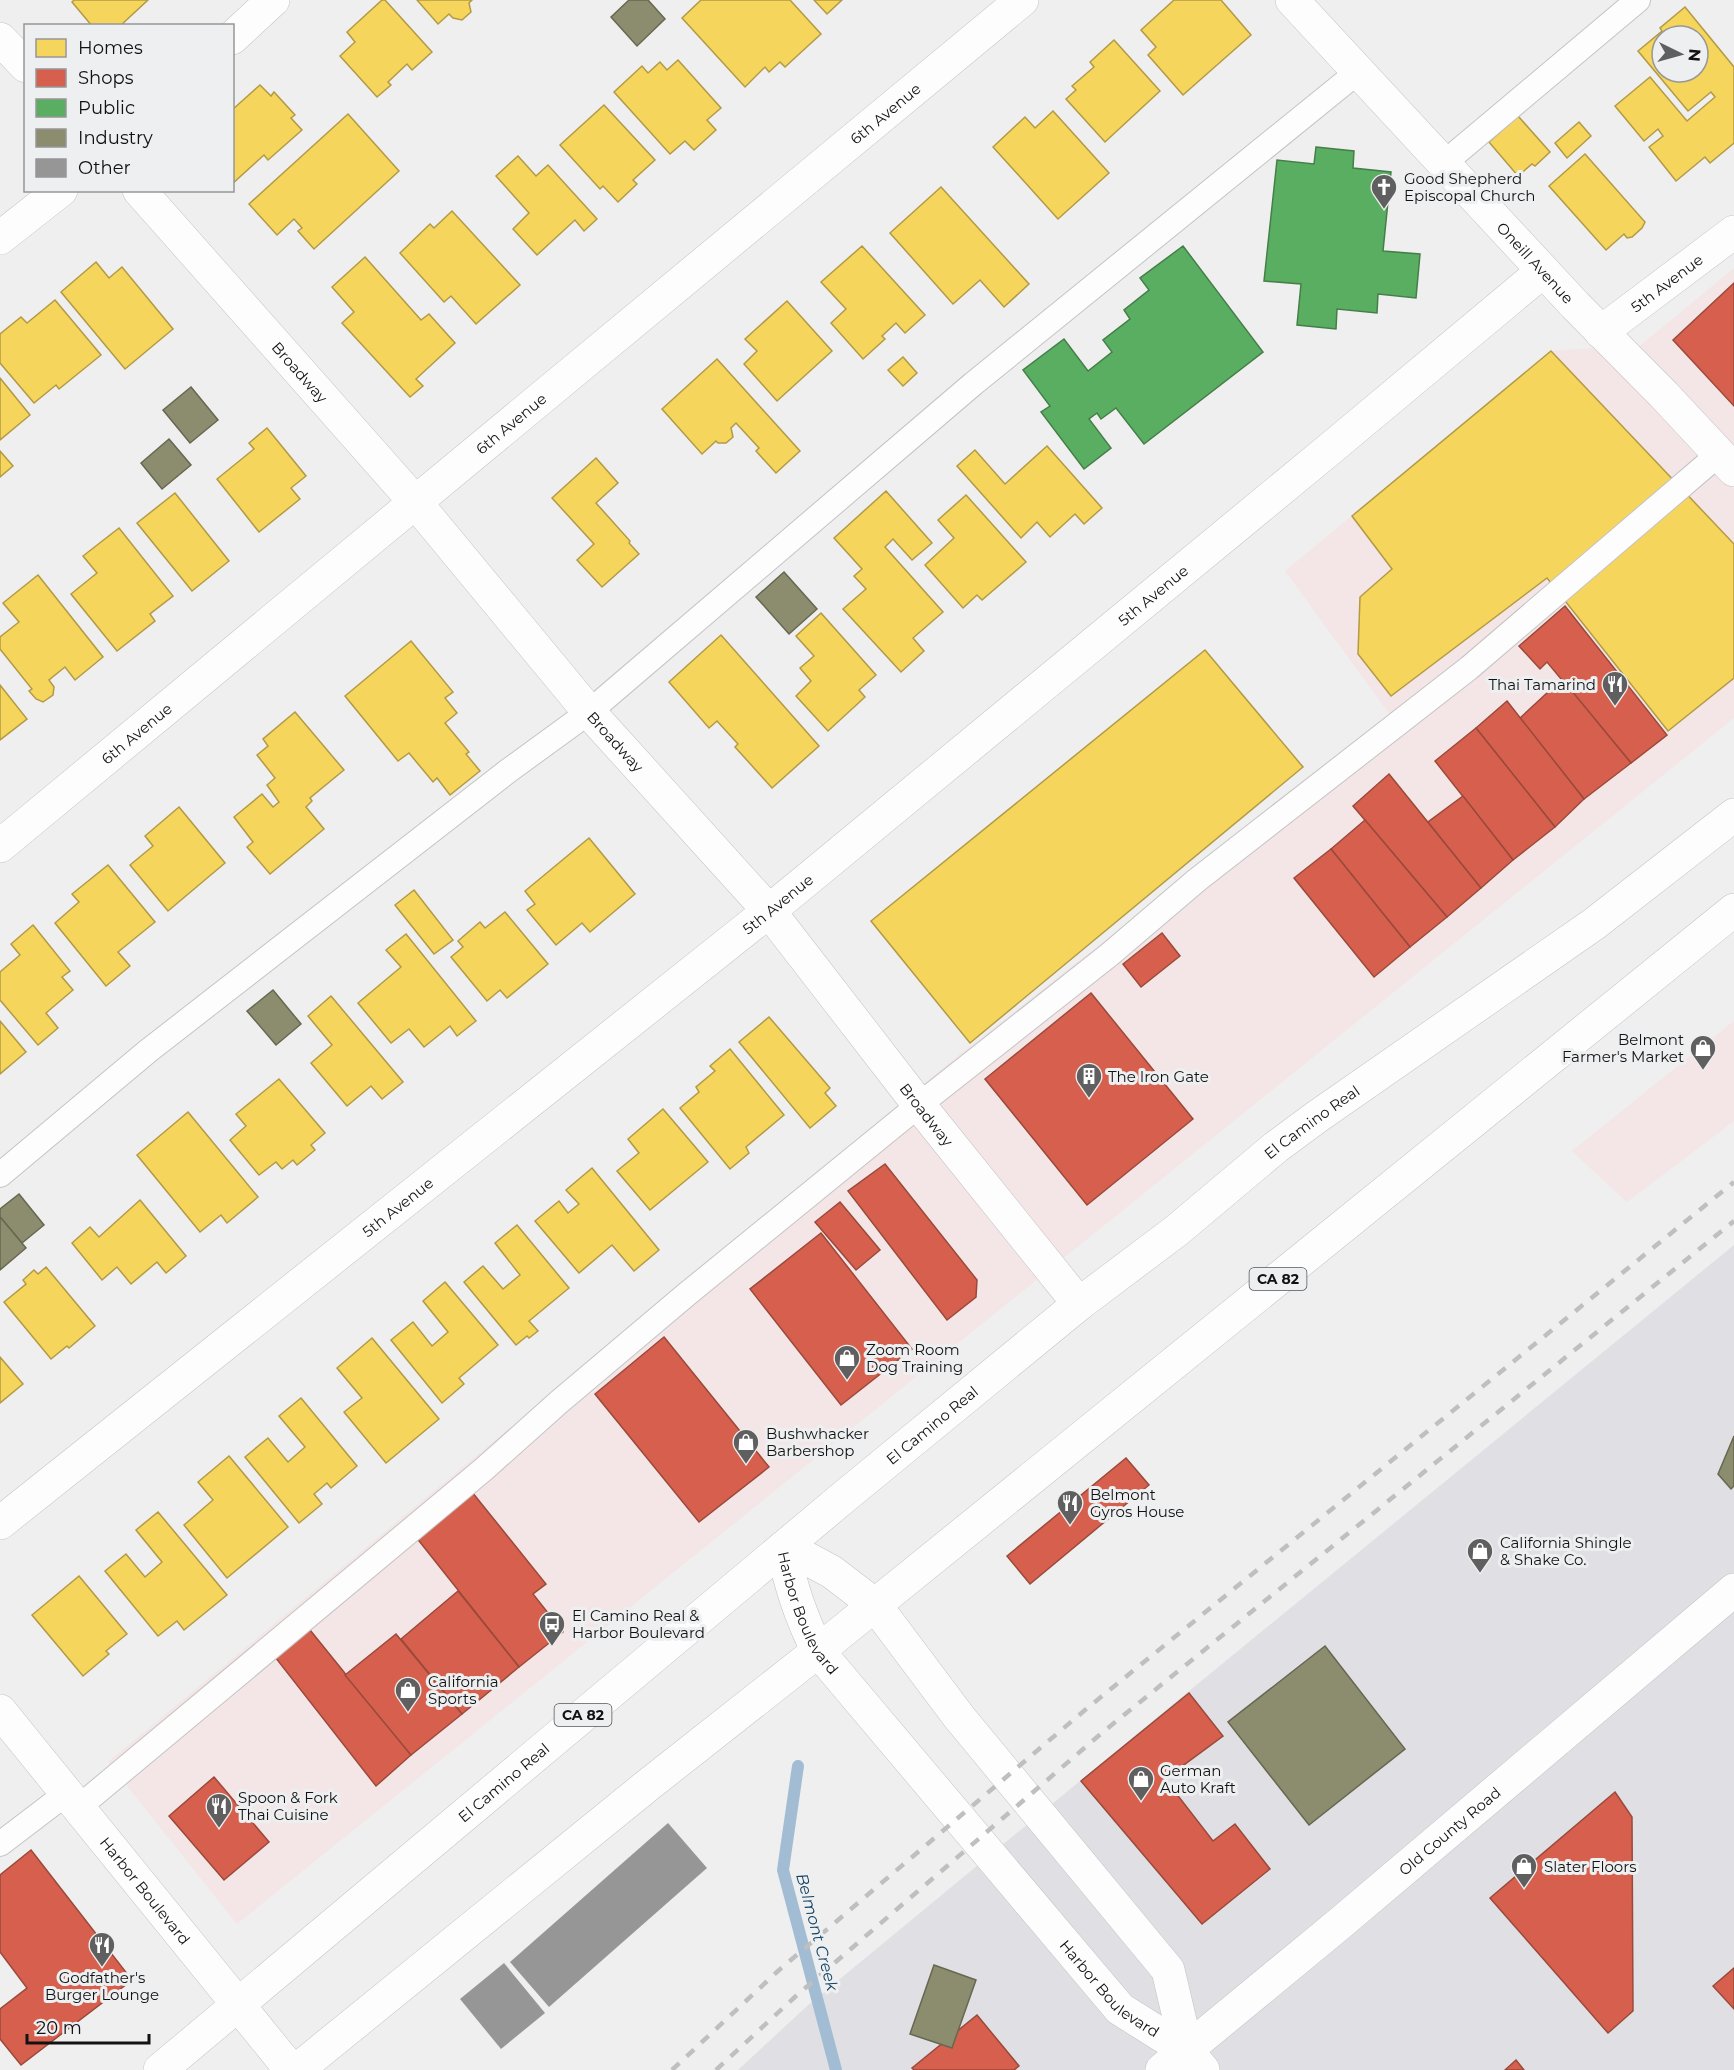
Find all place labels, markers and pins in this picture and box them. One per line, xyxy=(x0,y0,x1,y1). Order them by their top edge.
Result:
place label: Good Shepherd Episcopal Church xyxy=(1404,169,1535,205)
church icon: Good Shepherd Episcopal Church xyxy=(1369,172,1399,210)
restaurant icon: Thai Tamarind xyxy=(1600,669,1630,707)
place label: Thai Tamarind xyxy=(1488,675,1596,694)
place label: Belmont Farmer's Market xyxy=(1562,1030,1684,1066)
shop icon: Belmont Farmer's Market xyxy=(1688,1033,1718,1071)
building icon: The Iron Gate xyxy=(1074,1061,1104,1099)
place label: The Iron Gate xyxy=(1108,1067,1209,1086)
place label: Zoom Room Dog Training xyxy=(866,1340,963,1376)
shop icon: Zoom Room Dog Training xyxy=(832,1343,862,1381)
place label: Bushwhacker Barbershop xyxy=(766,1424,869,1460)
shop icon: Bushwhacker Barbershop xyxy=(731,1427,761,1465)
place label: Belmont Gyros House xyxy=(1090,1485,1184,1521)
restaurant icon: Belmont Gyros House xyxy=(1055,1488,1085,1526)
place label: California Shingle & Shake Co. xyxy=(1500,1533,1632,1569)
shop icon: California Shingle & Shake Co. xyxy=(1465,1536,1495,1574)
place label: El Camino Real & Harbor Boulevard xyxy=(572,1606,705,1642)
bus stop icon: El Camino Real & Harbor Boulevard xyxy=(537,1609,567,1647)
place label: California Sports xyxy=(428,1672,499,1708)
shop icon: California Sports xyxy=(393,1675,423,1713)
place label: German Auto Kraft xyxy=(1160,1761,1236,1797)
shop icon: German Auto Kraft xyxy=(1126,1764,1156,1802)
place label: Spoon & Fork Thai Cuisine xyxy=(238,1788,338,1824)
restaurant icon: Spoon & Fork Thai Cuisine xyxy=(204,1791,234,1829)
shop icon: Slater Floors xyxy=(1509,1851,1539,1889)
place label: Slater Floors xyxy=(1544,1857,1637,1876)
restaurant icon: Godfather's Burger Lounge xyxy=(87,1930,117,1968)
place label: Godfather's Burger Lounge xyxy=(45,1968,159,2004)

